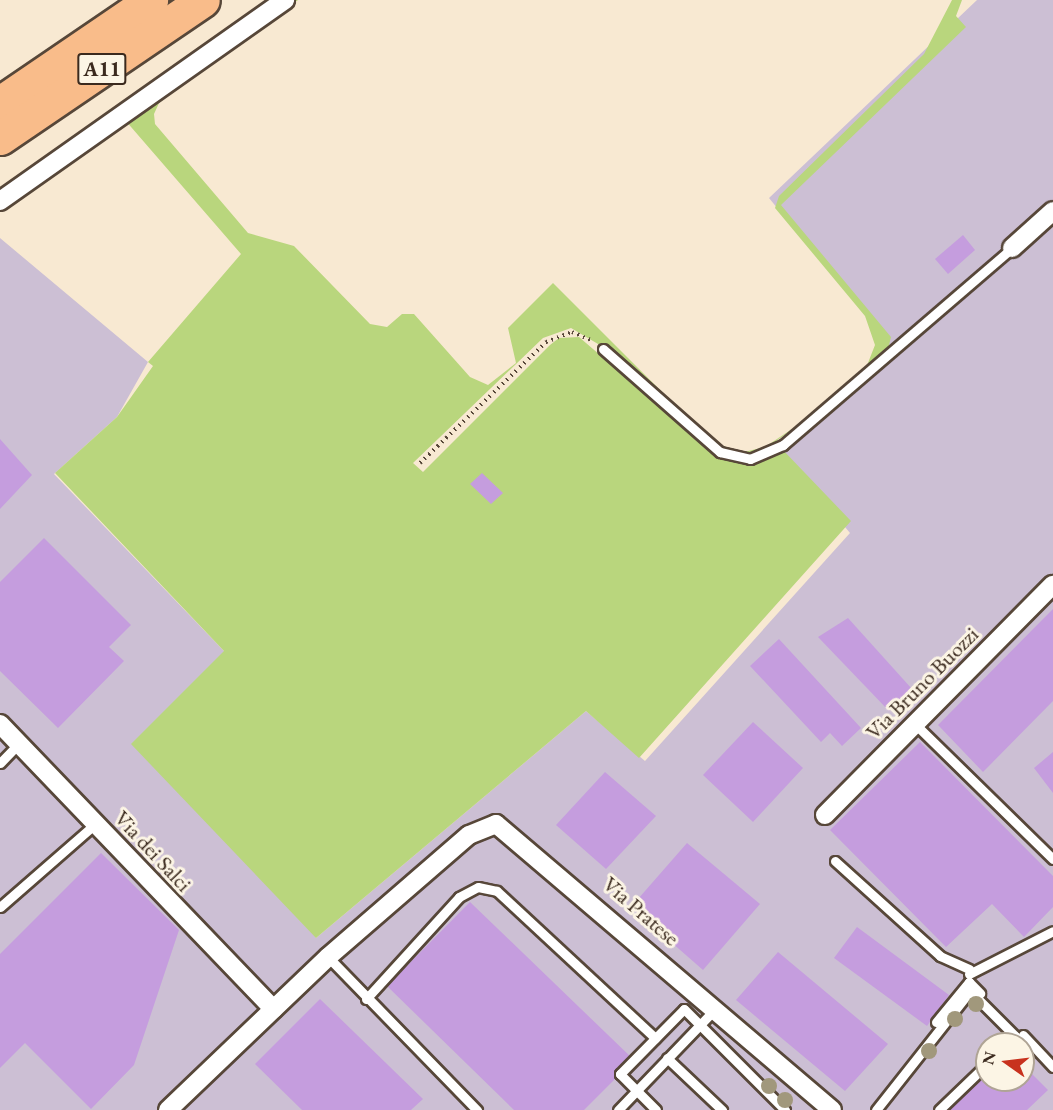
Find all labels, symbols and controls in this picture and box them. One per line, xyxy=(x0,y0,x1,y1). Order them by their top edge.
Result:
road number: A11 xyxy=(76,51,128,87)
street label: Via Bruno Buozzi xyxy=(860,621,984,745)
street label: Via dei Salci xyxy=(109,805,197,897)
street label: Via Pratese xyxy=(597,871,685,951)
north arrow xyxy=(975,1032,1035,1092)
text: N xyxy=(977,1049,1001,1067)

